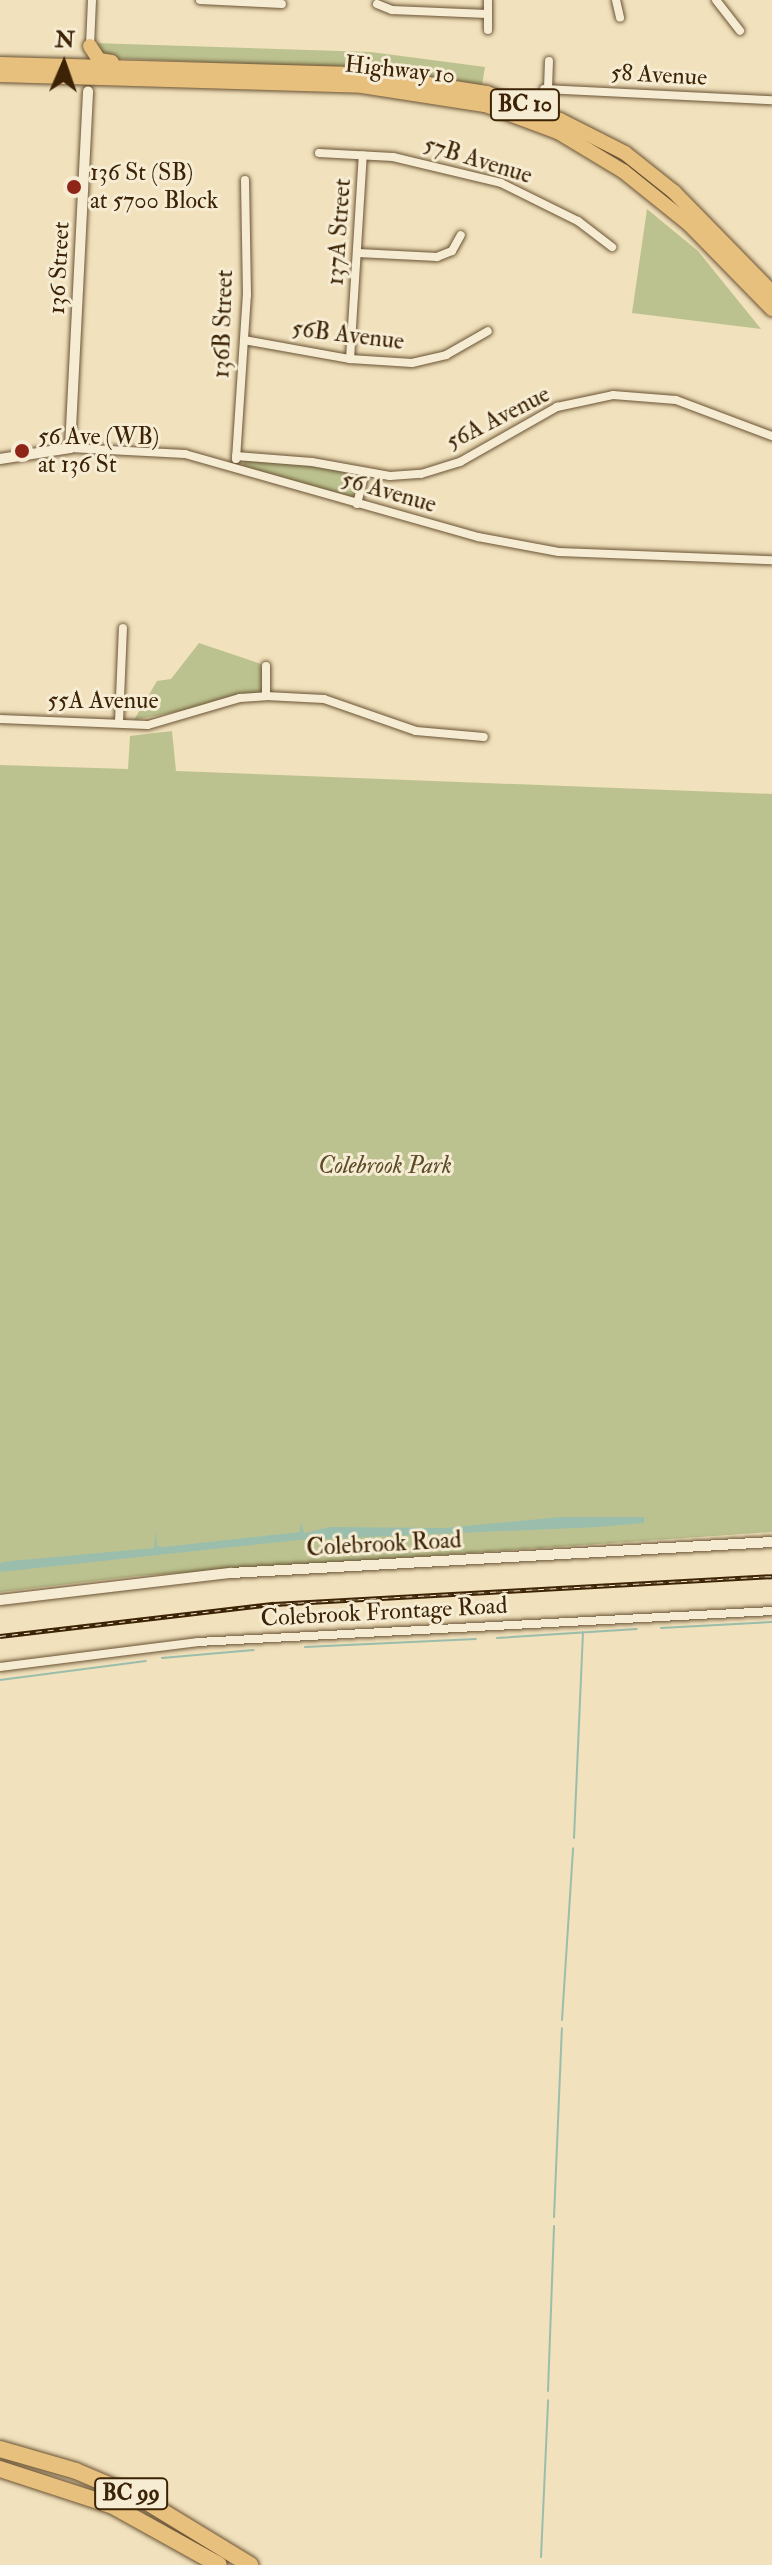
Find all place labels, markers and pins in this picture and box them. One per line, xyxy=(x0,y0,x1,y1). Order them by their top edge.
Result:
place label: 136 St (SB) at 5700 Block xyxy=(90,159,218,215)
marker: 136 St (SB) at 5700 Block xyxy=(65,178,83,196)
place label: 56 Ave (WB) at 136 St xyxy=(38,423,159,479)
marker: 56 Ave (WB) at 136 St xyxy=(13,442,31,460)

